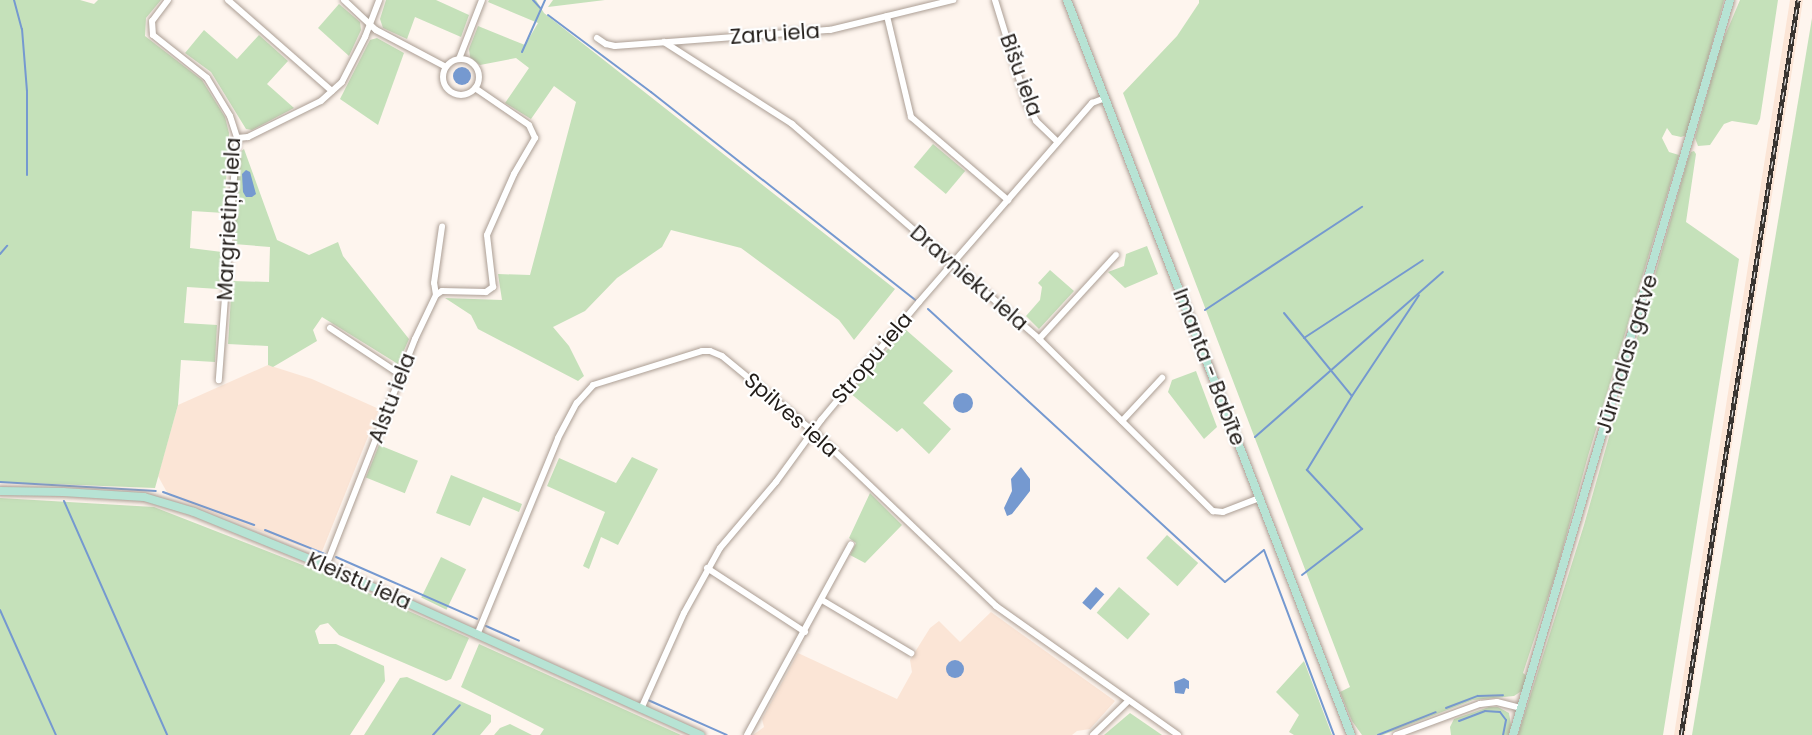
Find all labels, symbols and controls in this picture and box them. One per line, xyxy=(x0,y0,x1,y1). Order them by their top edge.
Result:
street label: Zaru iela xyxy=(729,18,821,50)
street label: Bišu iela xyxy=(995,30,1047,120)
street label: Margrietiņu iela xyxy=(212,137,246,301)
street label: Dravnieku iela xyxy=(905,220,1033,336)
street label: Jūrmalas gatve xyxy=(1591,271,1663,437)
street label: Imanta - Babīte xyxy=(1167,285,1251,449)
street label: Stropu iela xyxy=(826,307,918,409)
street label: Alstu iela xyxy=(363,349,421,447)
street label: Spilves iela xyxy=(739,368,843,462)
street label: Kleistu iela xyxy=(303,547,415,615)

